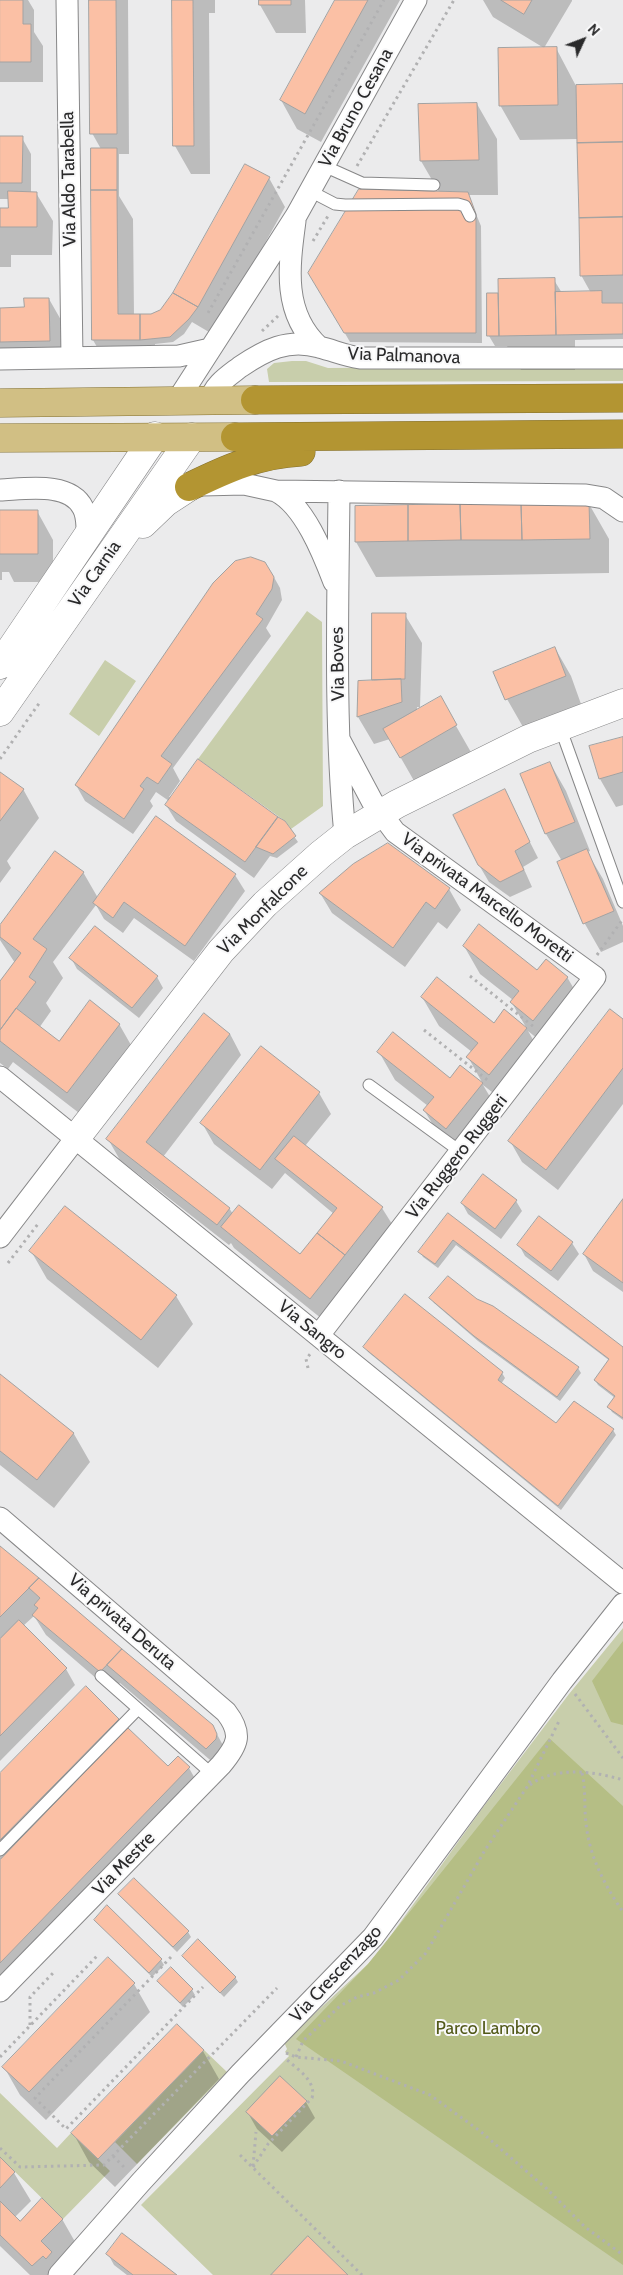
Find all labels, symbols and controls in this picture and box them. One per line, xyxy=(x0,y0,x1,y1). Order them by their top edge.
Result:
north arrow xyxy=(558,15,608,65)
text: N xyxy=(584,20,604,40)
street label: Via Bruno Cesana xyxy=(314,45,398,171)
street label: Via Aldo Tarabella xyxy=(57,111,81,247)
street label: Via Palmanova xyxy=(347,343,461,369)
street label: Via Carnia xyxy=(64,537,126,611)
street label: Via Boves xyxy=(327,627,349,701)
street label: Via privata Marcello Moretti xyxy=(397,828,577,968)
street label: Via Monfalcone xyxy=(213,860,313,960)
street label: Via Ruggero Ruggeri xyxy=(402,1091,512,1223)
street label: Via Sangro xyxy=(273,1296,351,1364)
street label: Via privata Deruta xyxy=(64,1569,180,1675)
street label: Via Mestre xyxy=(88,1828,160,1900)
street label: Via Crescenzago xyxy=(286,1921,386,2027)
park label: Parco Lambro xyxy=(436,2018,540,2040)

